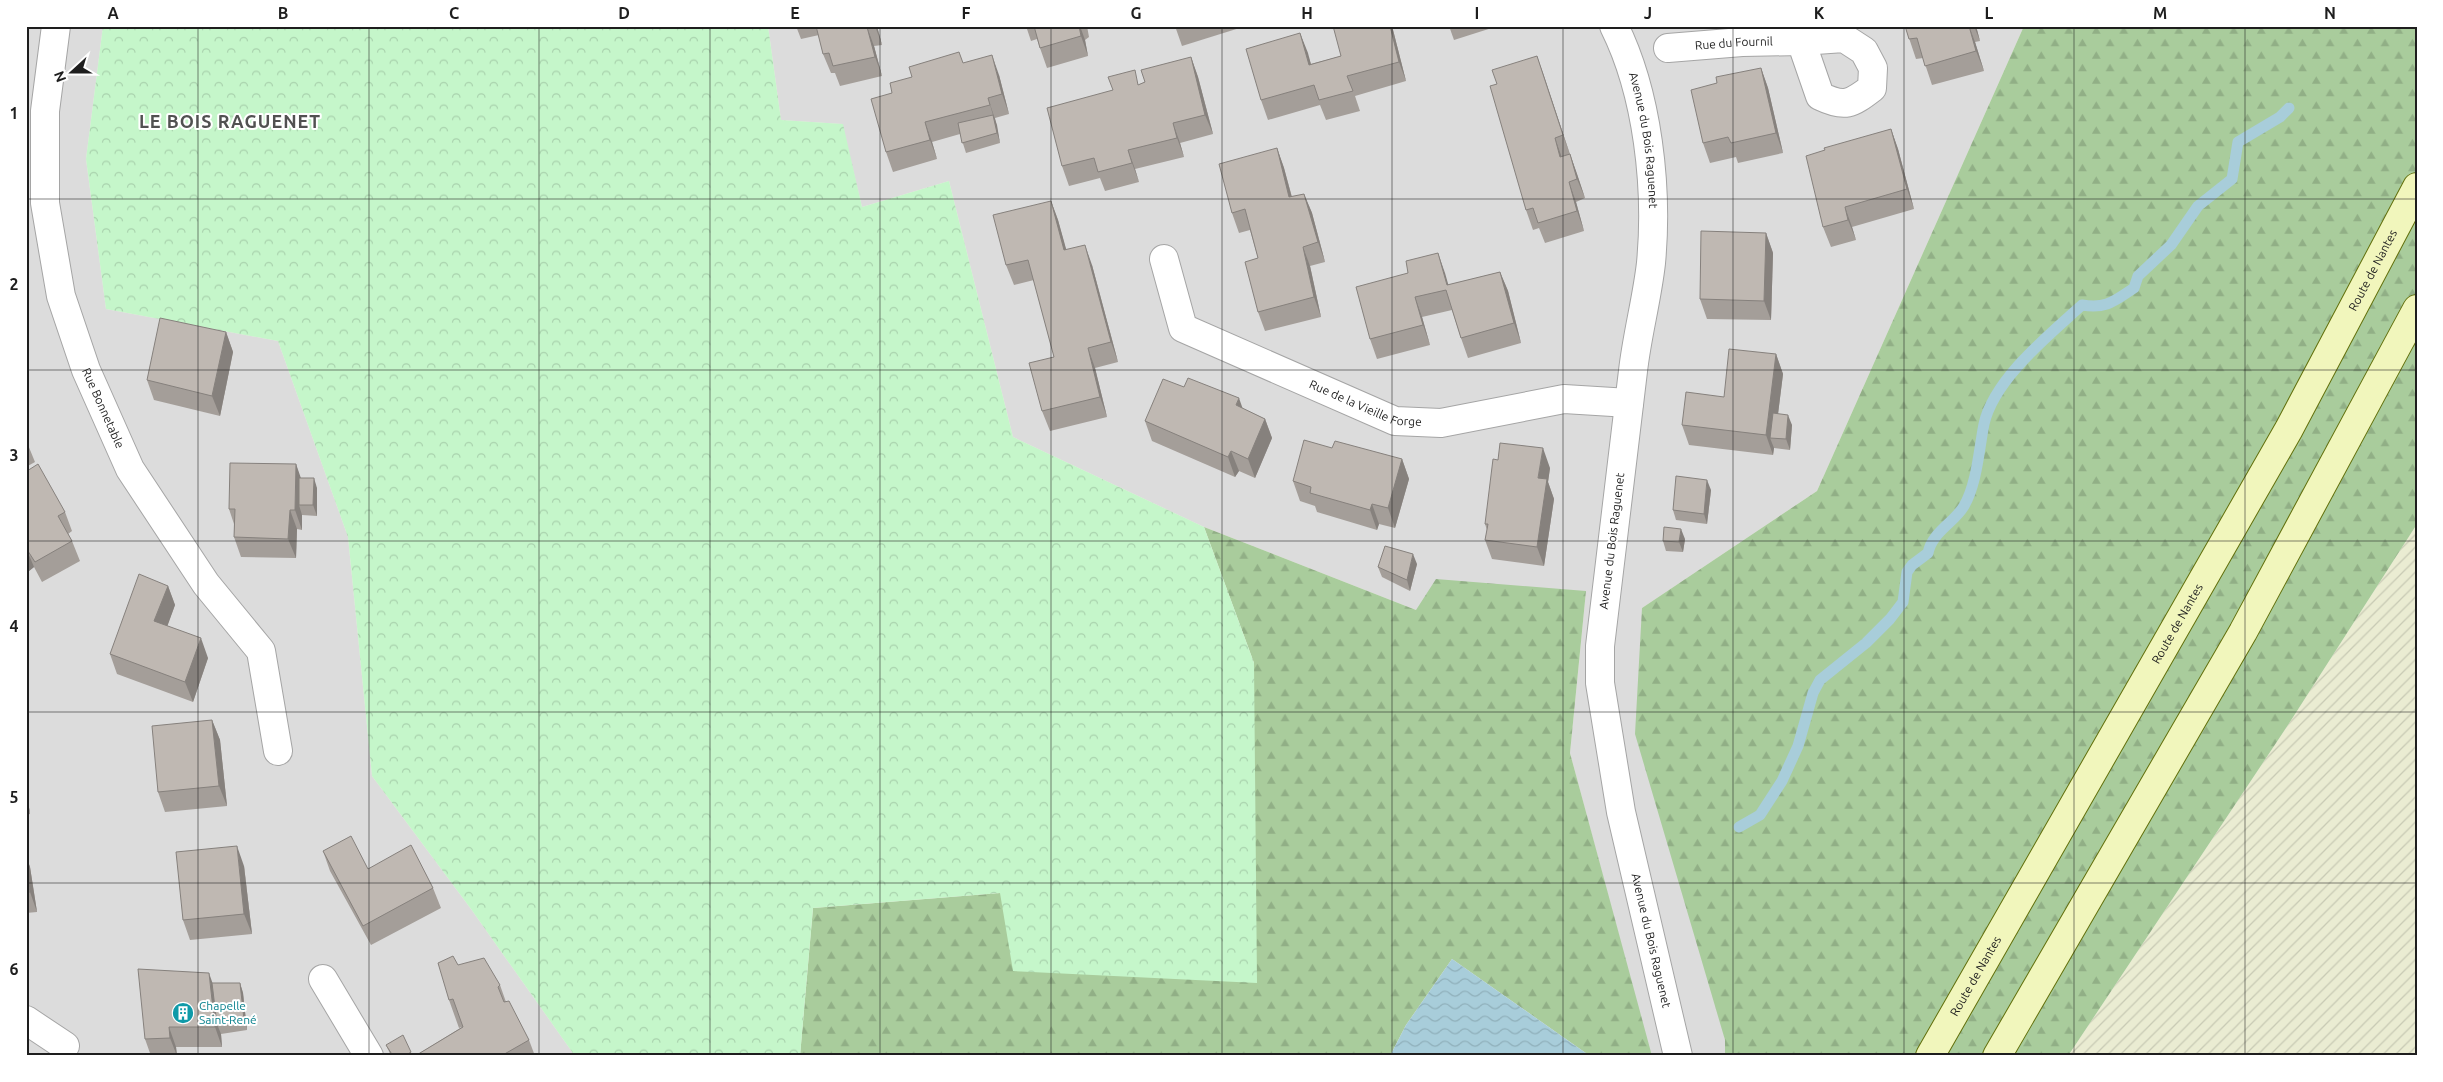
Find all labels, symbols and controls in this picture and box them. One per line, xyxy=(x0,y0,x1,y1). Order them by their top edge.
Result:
text: A xyxy=(107,4,119,22)
text: B xyxy=(278,4,288,22)
text: C xyxy=(449,4,459,22)
text: D xyxy=(618,4,630,22)
text: E xyxy=(790,4,800,22)
text: F xyxy=(962,4,971,22)
text: G xyxy=(1130,4,1142,22)
text: H xyxy=(1301,4,1313,22)
text: I xyxy=(1475,4,1479,22)
text: J xyxy=(1644,4,1652,22)
text: K xyxy=(1814,4,1825,22)
text: L xyxy=(1985,4,1994,22)
text: M xyxy=(2153,4,2167,22)
text: N xyxy=(2324,4,2336,22)
street label: Rue du Fournil xyxy=(1694,34,1773,52)
north arrow xyxy=(48,48,98,98)
text: N xyxy=(51,69,69,84)
street label: Avenue du Bois Raguenet xyxy=(1627,71,1660,209)
text: 1 xyxy=(9,104,19,122)
district label: LE BOIS RAGUENET xyxy=(139,111,321,131)
street label: Route de Nantes xyxy=(2346,227,2399,313)
text: 2 xyxy=(9,275,19,293)
street label: Rue Bonnetable xyxy=(80,366,127,450)
street label: Rue de la Vieille Forge xyxy=(1307,377,1422,428)
text: 3 xyxy=(9,446,19,464)
street label: Avenue du Bois Raguenet xyxy=(1597,472,1626,610)
street label: Route de Nantes xyxy=(2149,581,2205,666)
text: 4 xyxy=(9,617,19,635)
text: 5 xyxy=(9,788,19,806)
street label: Avenue du Bois Raguenet xyxy=(1630,872,1674,1009)
street label: Route de Nantes xyxy=(1947,934,2003,1018)
text: 6 xyxy=(9,960,19,978)
place label: Chapelle Saint-René xyxy=(199,999,257,1026)
building icon: Chapelle Saint-René xyxy=(171,1001,195,1025)

